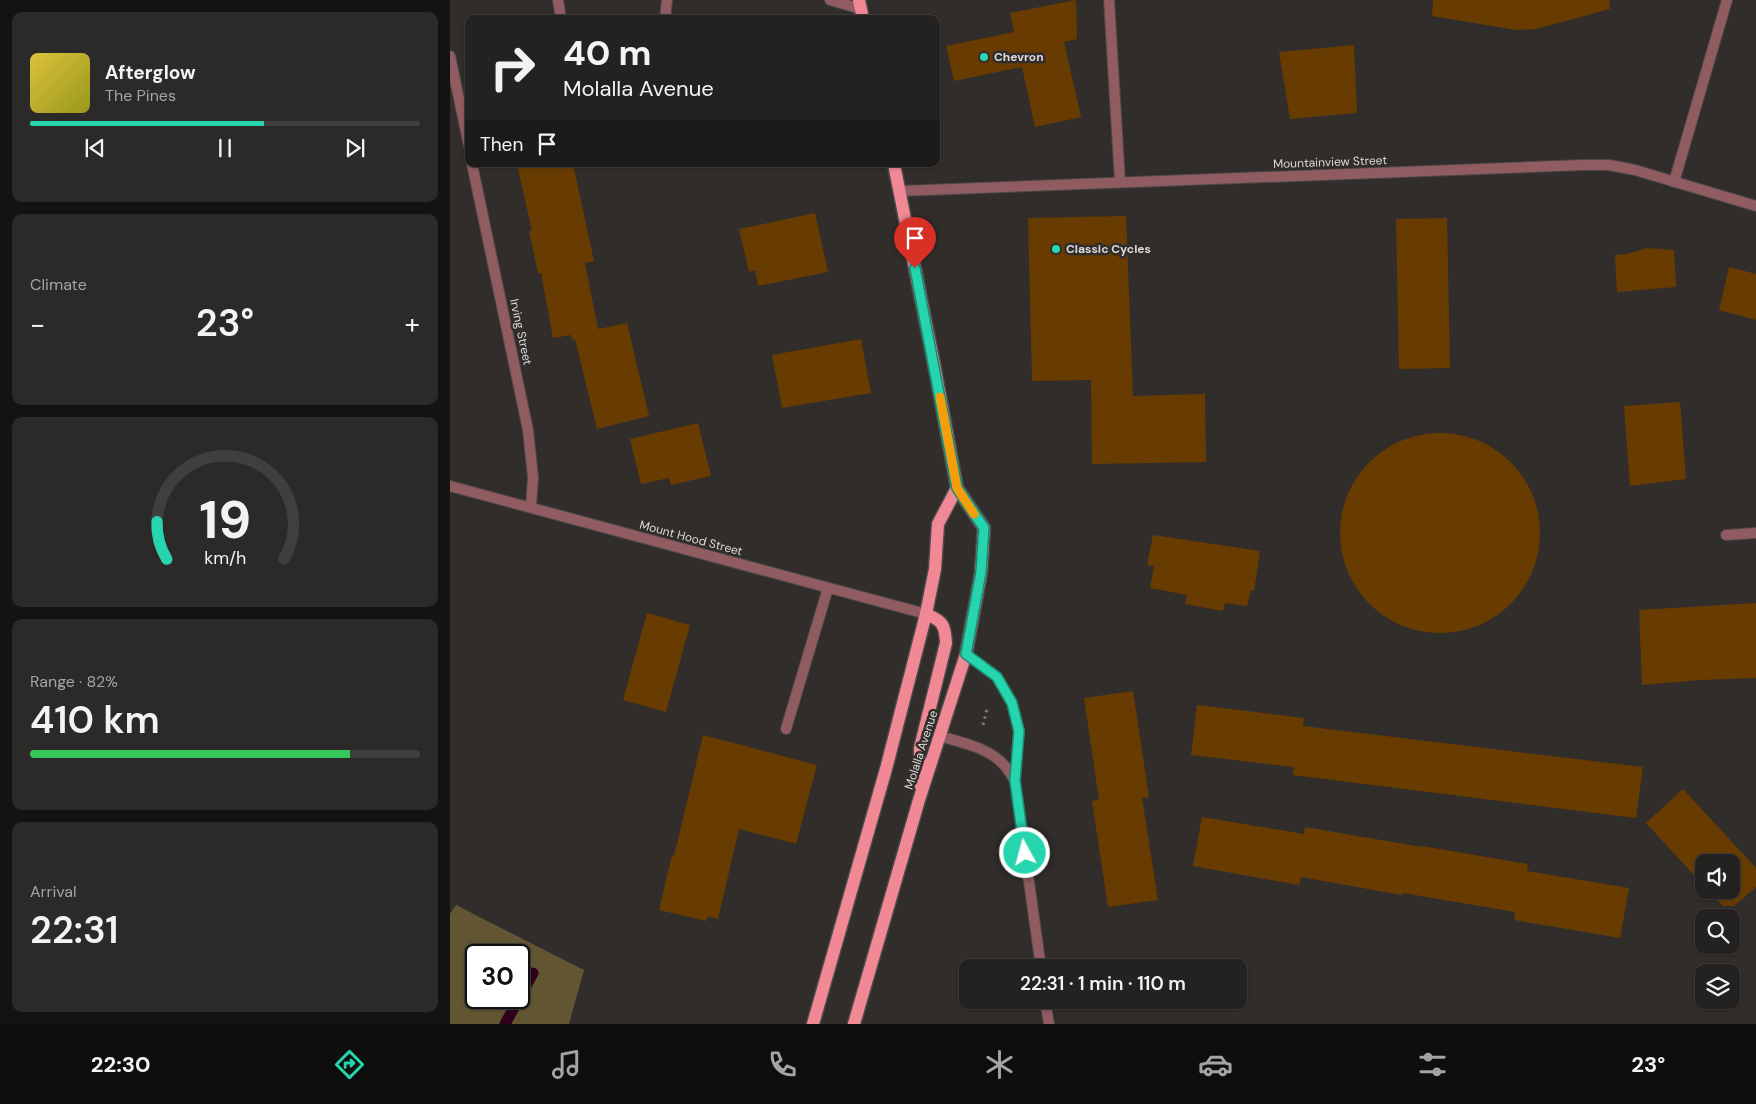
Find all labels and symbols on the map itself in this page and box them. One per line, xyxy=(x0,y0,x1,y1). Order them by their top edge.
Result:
place label: Chevron xyxy=(994,49,1044,65)
marker: Chevron xyxy=(978,51,990,63)
street label: Mountainview Street xyxy=(1273,152,1388,172)
pin xyxy=(894,217,936,268)
place label: Classic Cycles xyxy=(1066,241,1151,257)
marker: Classic Cycles xyxy=(1050,243,1062,255)
street label: Irving Street xyxy=(506,297,536,367)
street label: Mount Hood Street xyxy=(638,517,745,560)
street label: Molalla Avenue xyxy=(901,708,941,792)
position arrow xyxy=(998,826,1050,878)
speed limit sign: 30 xyxy=(465,944,530,1009)

